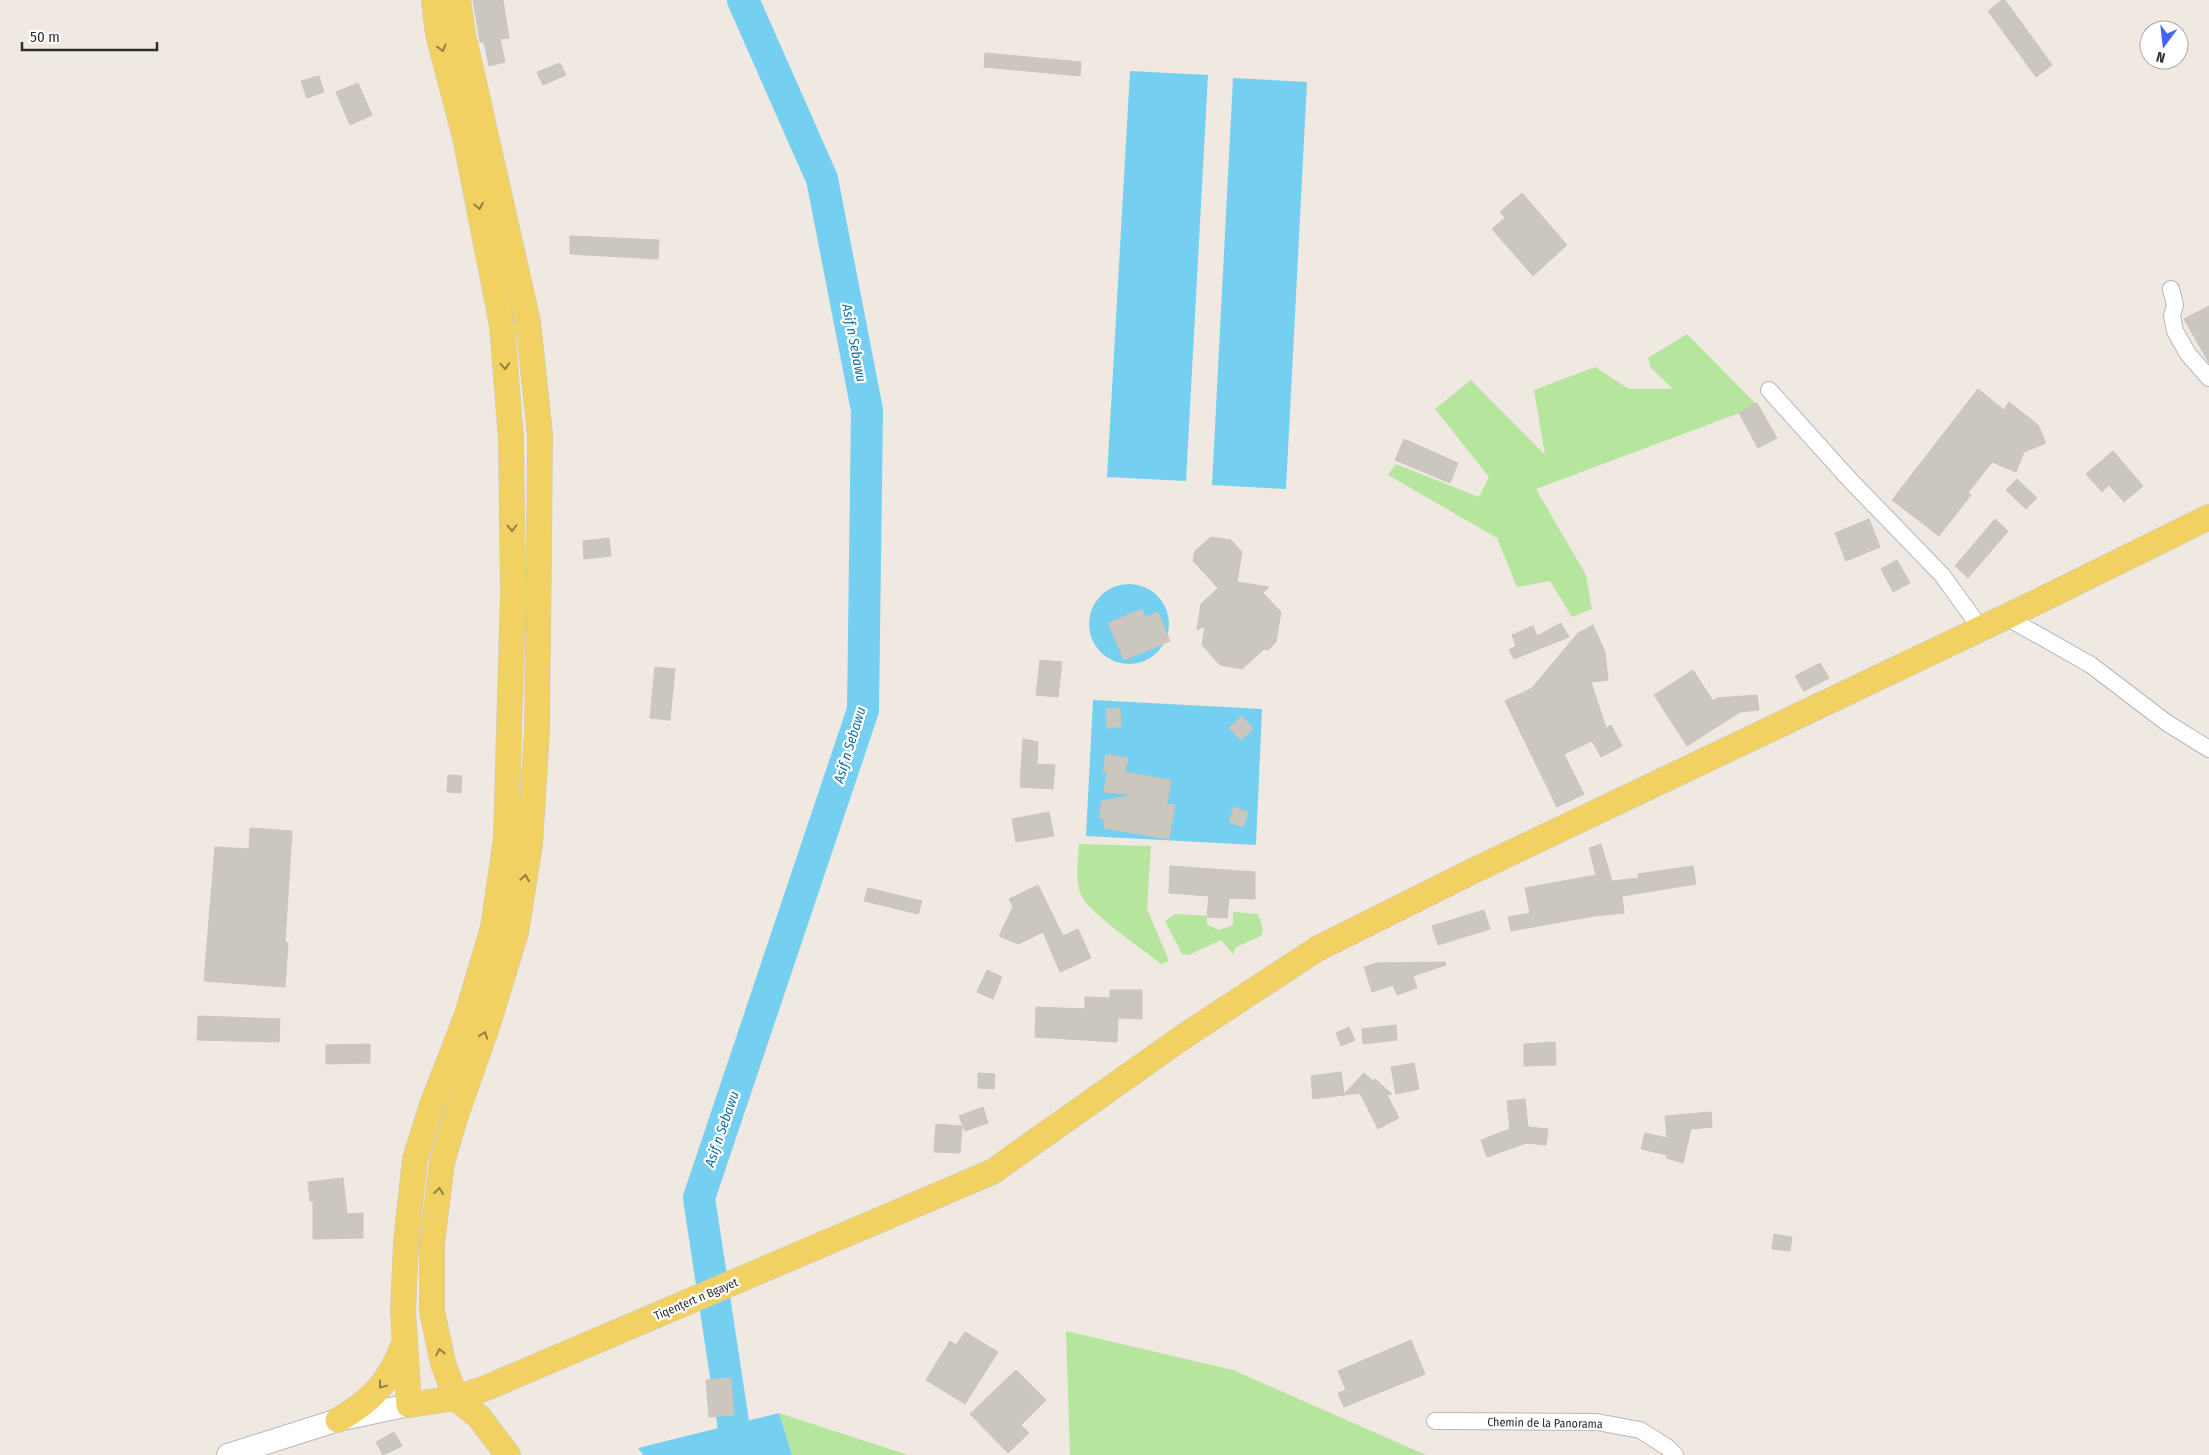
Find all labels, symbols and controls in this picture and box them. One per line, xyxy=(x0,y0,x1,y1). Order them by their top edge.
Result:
scale bar xyxy=(22,20,158,52)
north arrow xyxy=(2139,20,2189,70)
text: 50 m xyxy=(30,28,60,46)
one-way arrow xyxy=(436,43,446,52)
text: N xyxy=(2155,48,2167,66)
one-way arrow xyxy=(473,202,484,211)
water label: Asif n Sebawu xyxy=(838,302,870,383)
one-way arrow xyxy=(500,362,511,370)
one-way arrow xyxy=(507,525,517,533)
water label: Asif n Sebawu xyxy=(830,705,870,786)
one-way arrow xyxy=(519,874,529,882)
one-way arrow xyxy=(478,1031,488,1040)
water label: Asif n Sebawu xyxy=(701,1089,743,1170)
one-way arrow xyxy=(433,1186,443,1195)
street label: Tiqenṭert n Bgayet xyxy=(652,1275,740,1323)
one-way arrow xyxy=(435,1347,446,1356)
one-way arrow xyxy=(380,1379,388,1388)
street label: Chemin de la Panorama xyxy=(1487,1415,1603,1431)

